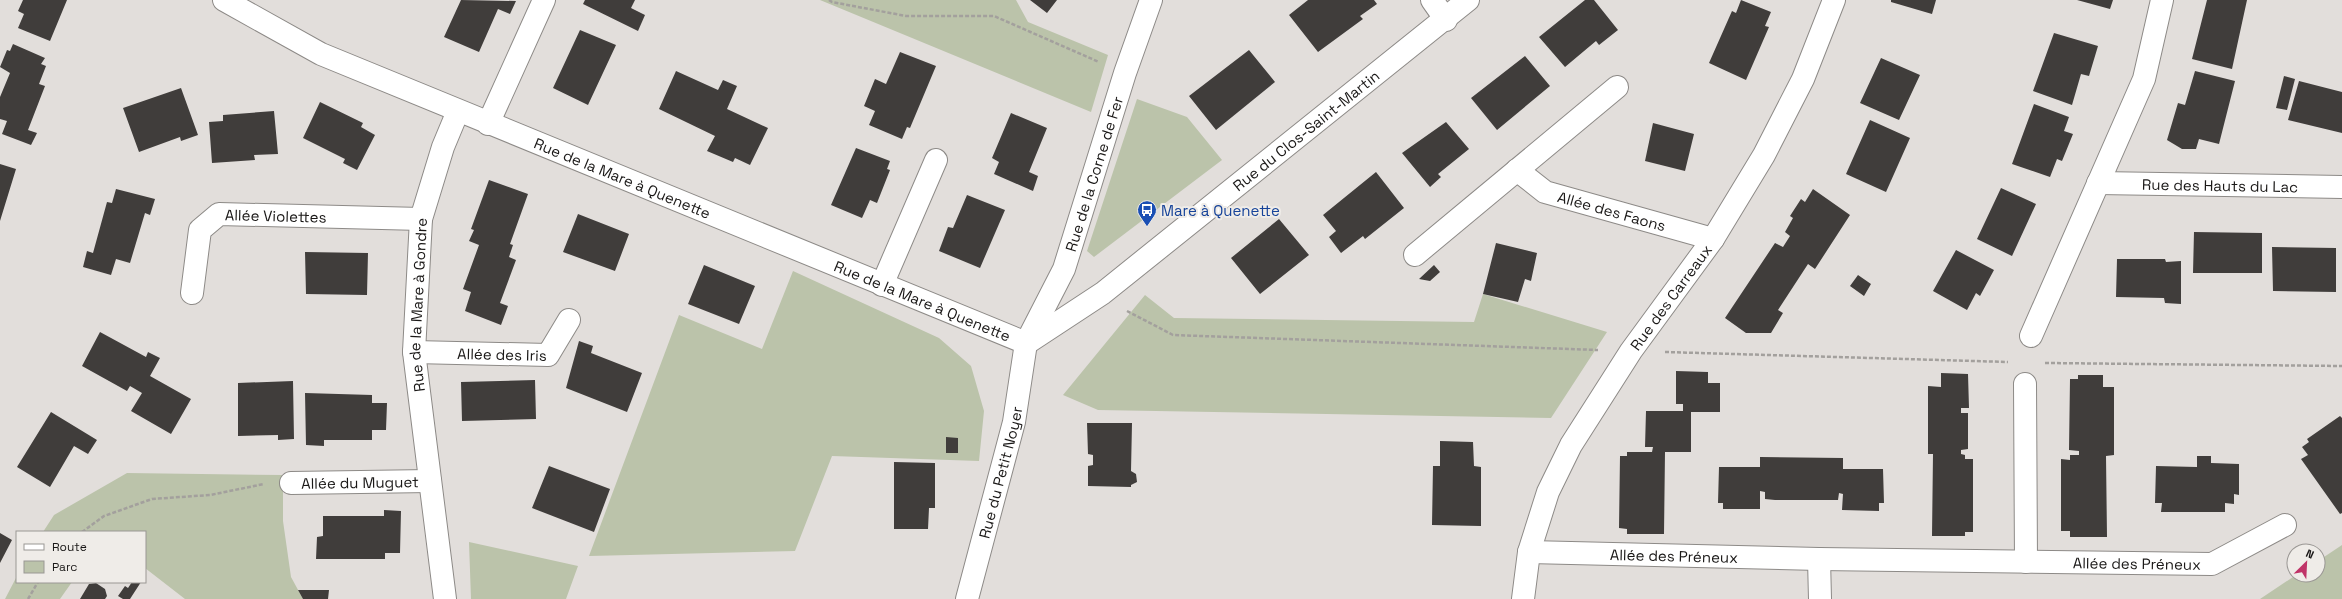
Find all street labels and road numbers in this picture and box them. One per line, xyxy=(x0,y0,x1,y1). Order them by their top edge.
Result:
street label: Rue du Clos-Saint-Martin xyxy=(1229,66,1383,195)
street label: Rue de la Corne de Fer xyxy=(1061,93,1127,254)
street label: Rue de la Mare à Quenette xyxy=(532,133,714,222)
street label: Rue des Hauts du Lac xyxy=(2142,174,2298,196)
street label: Allée des Faons xyxy=(1556,187,1668,235)
street label: Allée Violettes xyxy=(225,205,327,226)
street label: Rue de la Mare à Gondre xyxy=(404,217,431,393)
street label: Rue des Carreaux xyxy=(1625,240,1716,354)
street label: Rue de la Mare à Quenette xyxy=(831,256,1014,345)
street label: Allée des Iris xyxy=(457,343,547,364)
street label: Rue du Petit Noyer xyxy=(974,405,1026,540)
street label: Allée du Muguet xyxy=(301,472,419,492)
street label: Allée des Préneux xyxy=(1610,544,1738,567)
street label: Allée des Préneux xyxy=(2073,553,2201,573)

